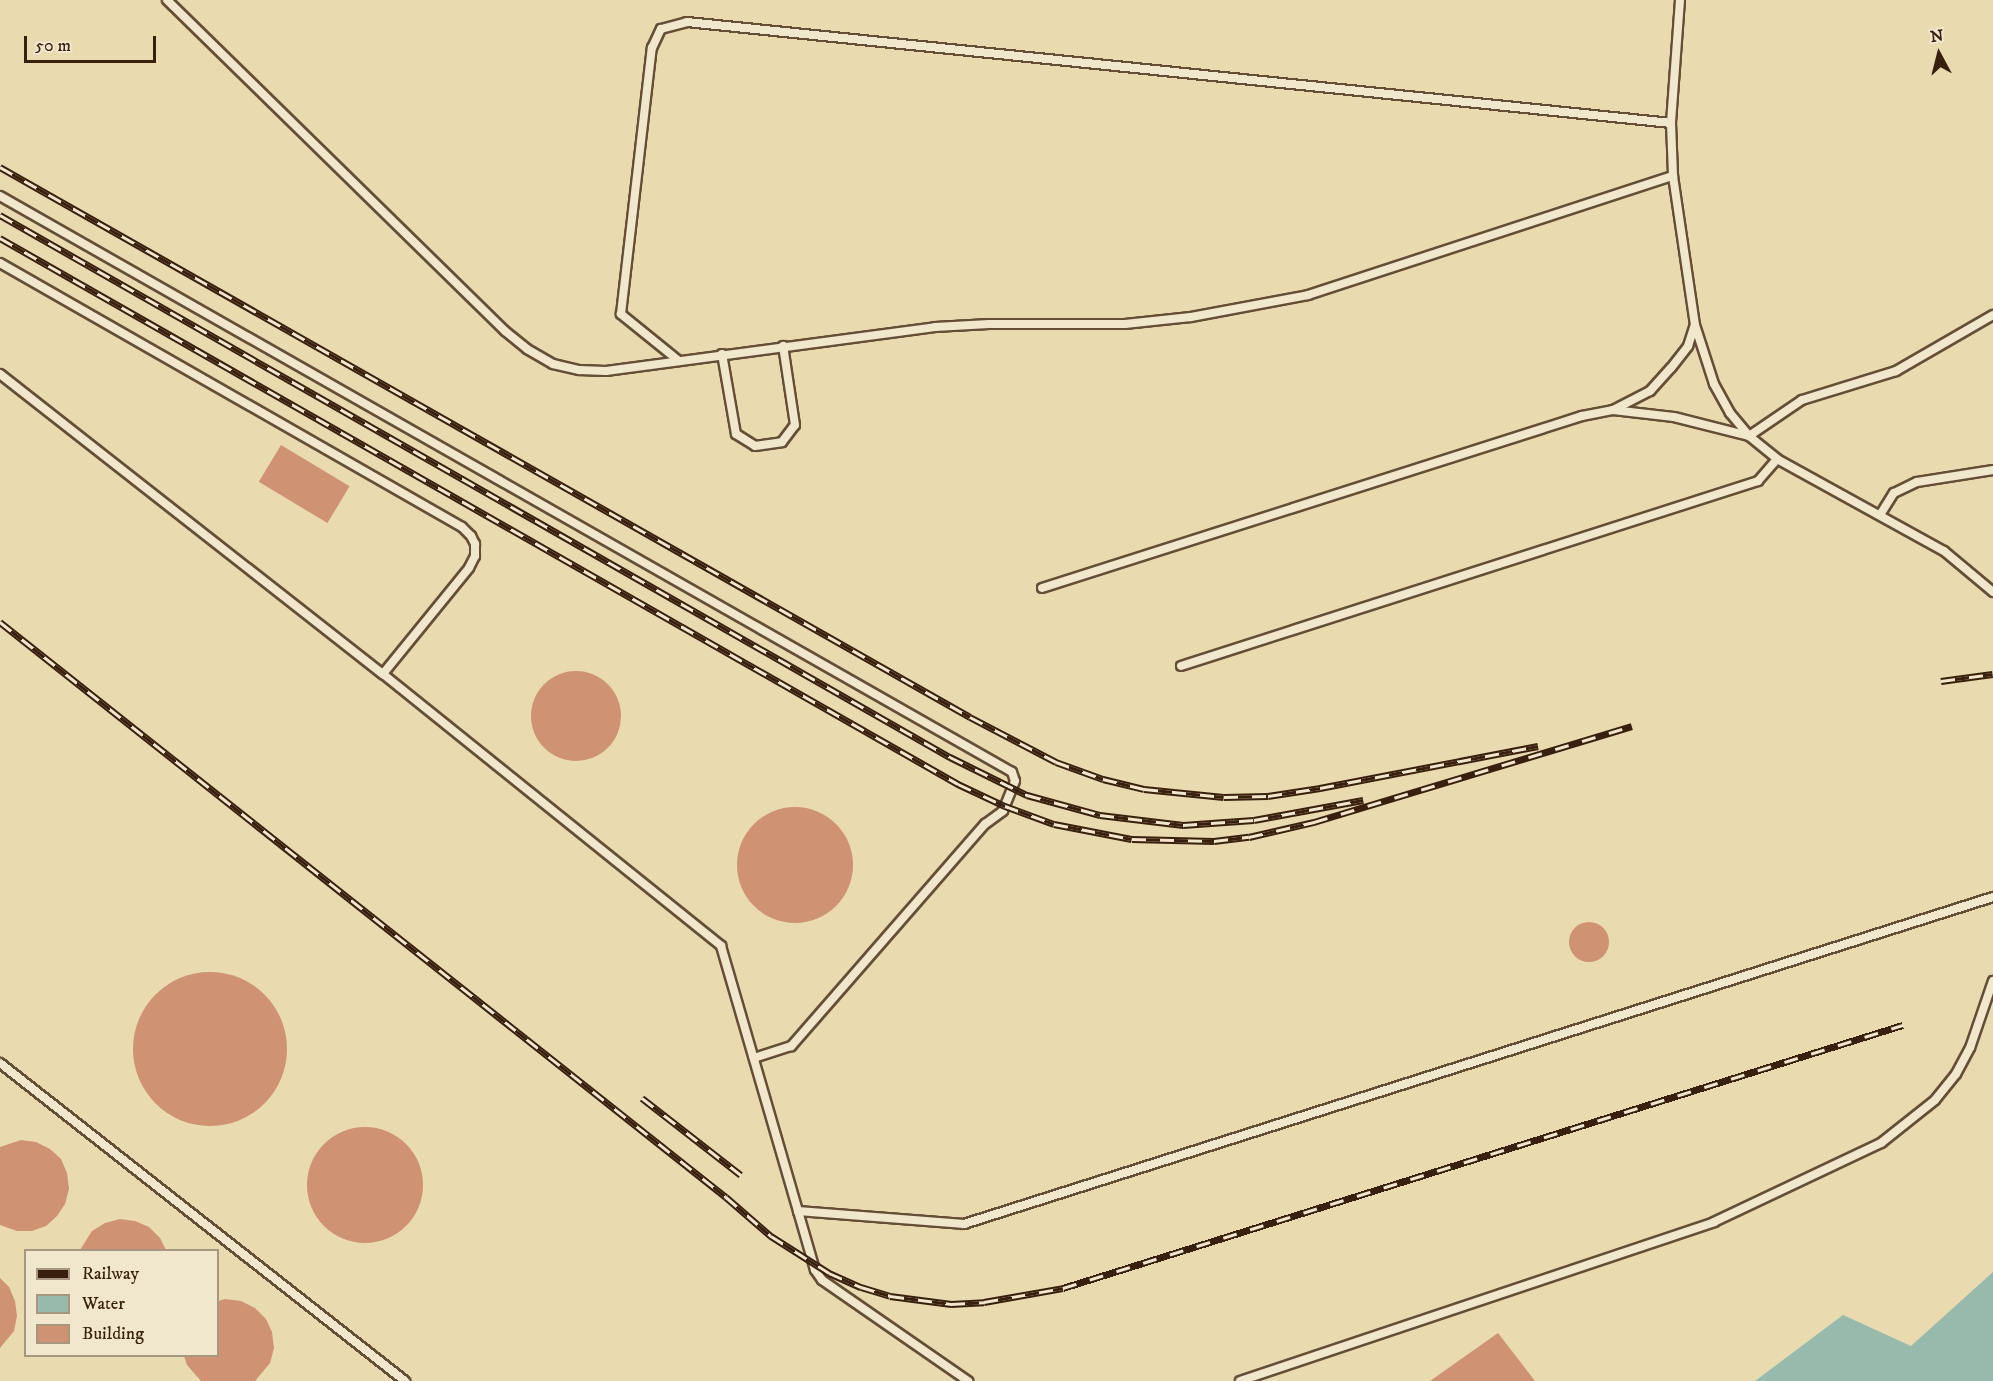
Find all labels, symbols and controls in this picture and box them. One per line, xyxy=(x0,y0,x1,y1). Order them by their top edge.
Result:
scale bar xyxy=(27,24,159,62)
north arrow xyxy=(1909,24,1969,84)
text: N xyxy=(1929,25,1945,47)
text: 50 m xyxy=(35,35,71,57)
legend xyxy=(24,1249,219,1357)
text: Railway xyxy=(82,1263,139,1285)
text: Water xyxy=(82,1293,125,1315)
text: Building xyxy=(82,1323,144,1345)

